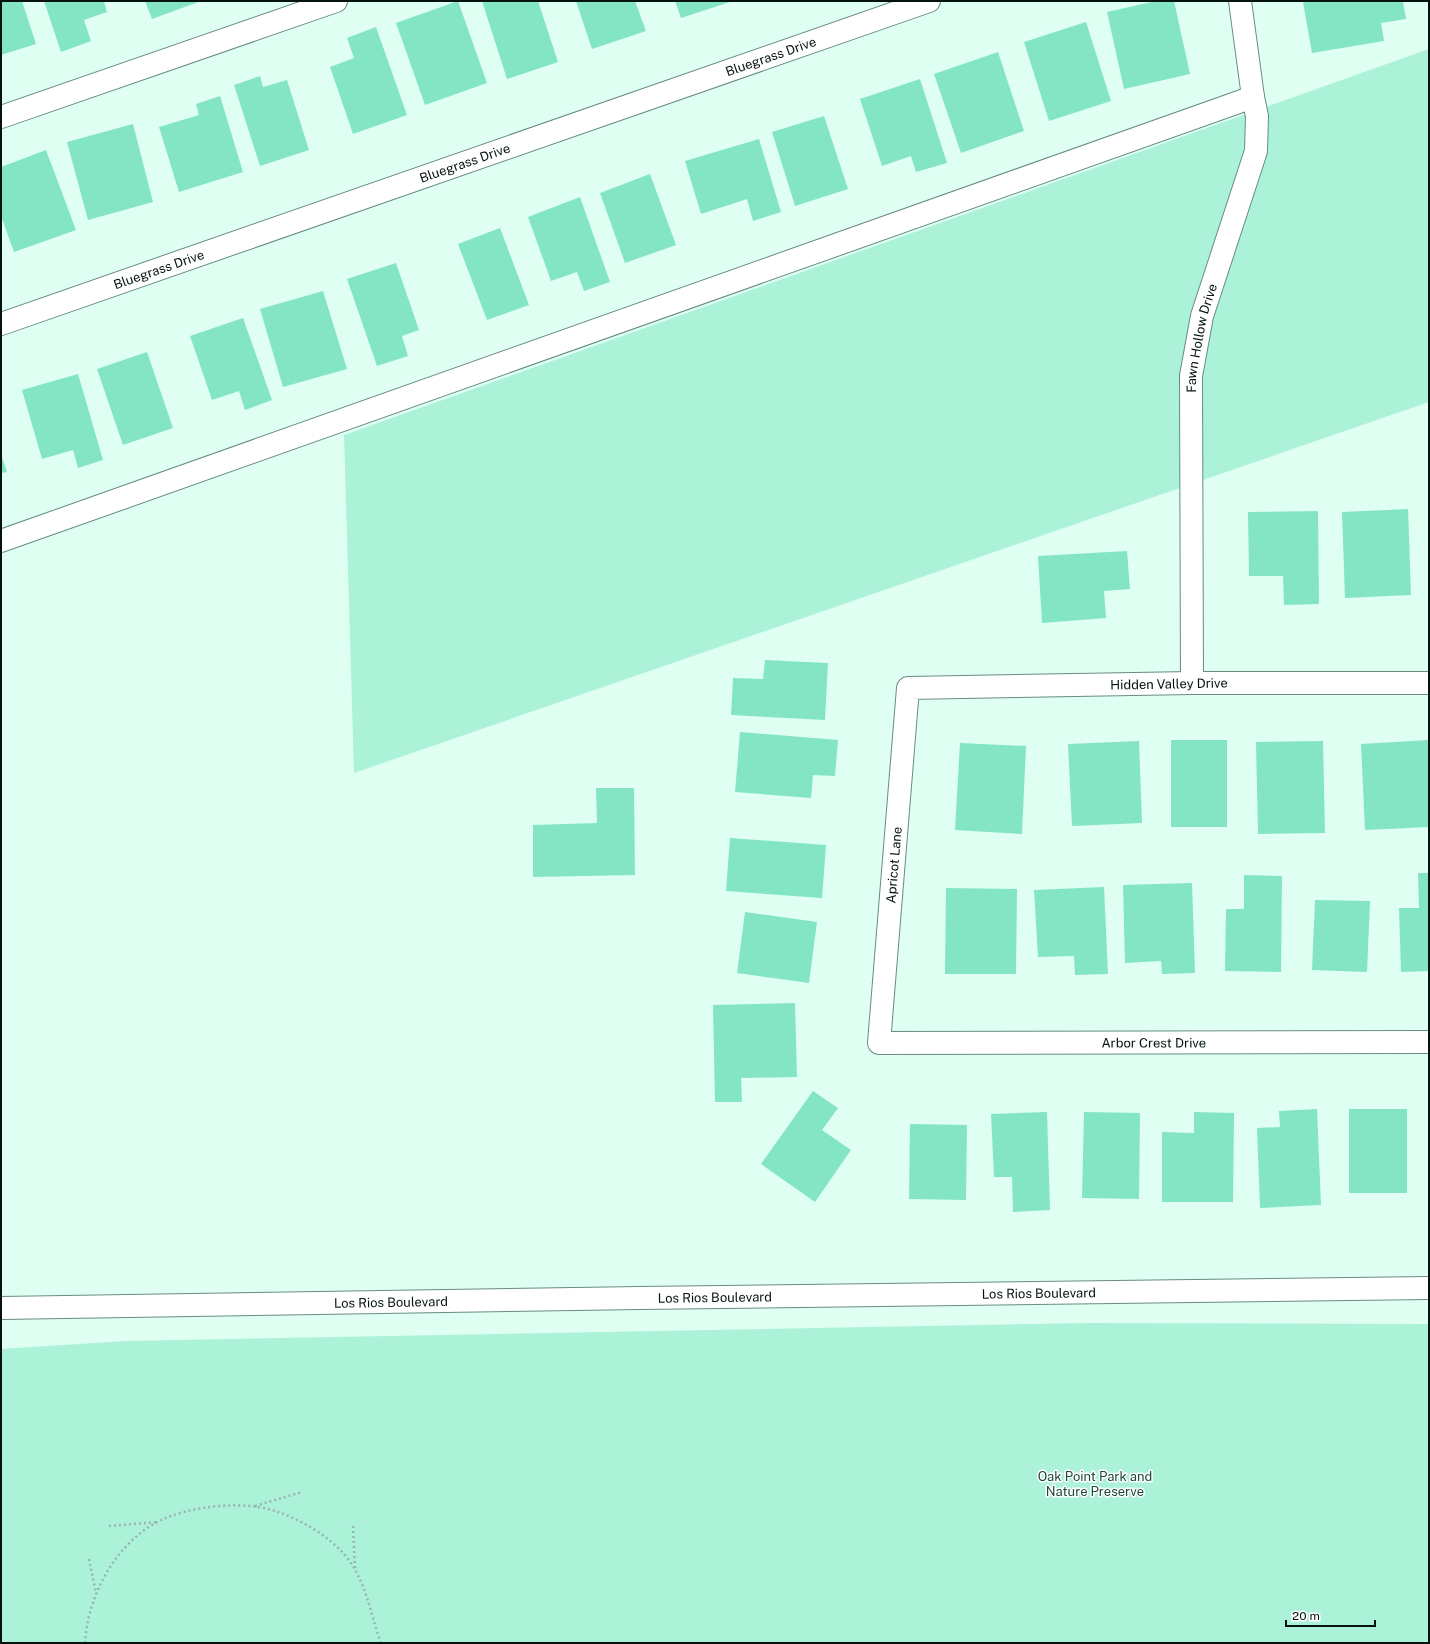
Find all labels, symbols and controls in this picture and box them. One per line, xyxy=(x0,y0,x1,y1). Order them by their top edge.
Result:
street label: Bluegrass Drive xyxy=(723,33,818,79)
street label: Bluegrass Drive xyxy=(417,140,512,185)
street label: Bluegrass Drive xyxy=(111,246,206,292)
street label: Fawn Hollow Drive xyxy=(1183,281,1220,393)
street label: Hidden Valley Drive xyxy=(1110,675,1228,693)
street label: Apricot Lane xyxy=(883,826,905,904)
street label: Arbor Crest Drive xyxy=(1101,1035,1206,1050)
street label: Los Rios Boulevard xyxy=(982,1285,1096,1301)
street label: Los Rios Boulevard xyxy=(658,1289,772,1305)
street label: Los Rios Boulevard xyxy=(334,1294,448,1310)
park label: Oak Point Park and Nature Preserve xyxy=(1038,1469,1152,1499)
scale bar xyxy=(1286,1602,1375,1628)
text: 20 m xyxy=(1292,1609,1320,1623)

